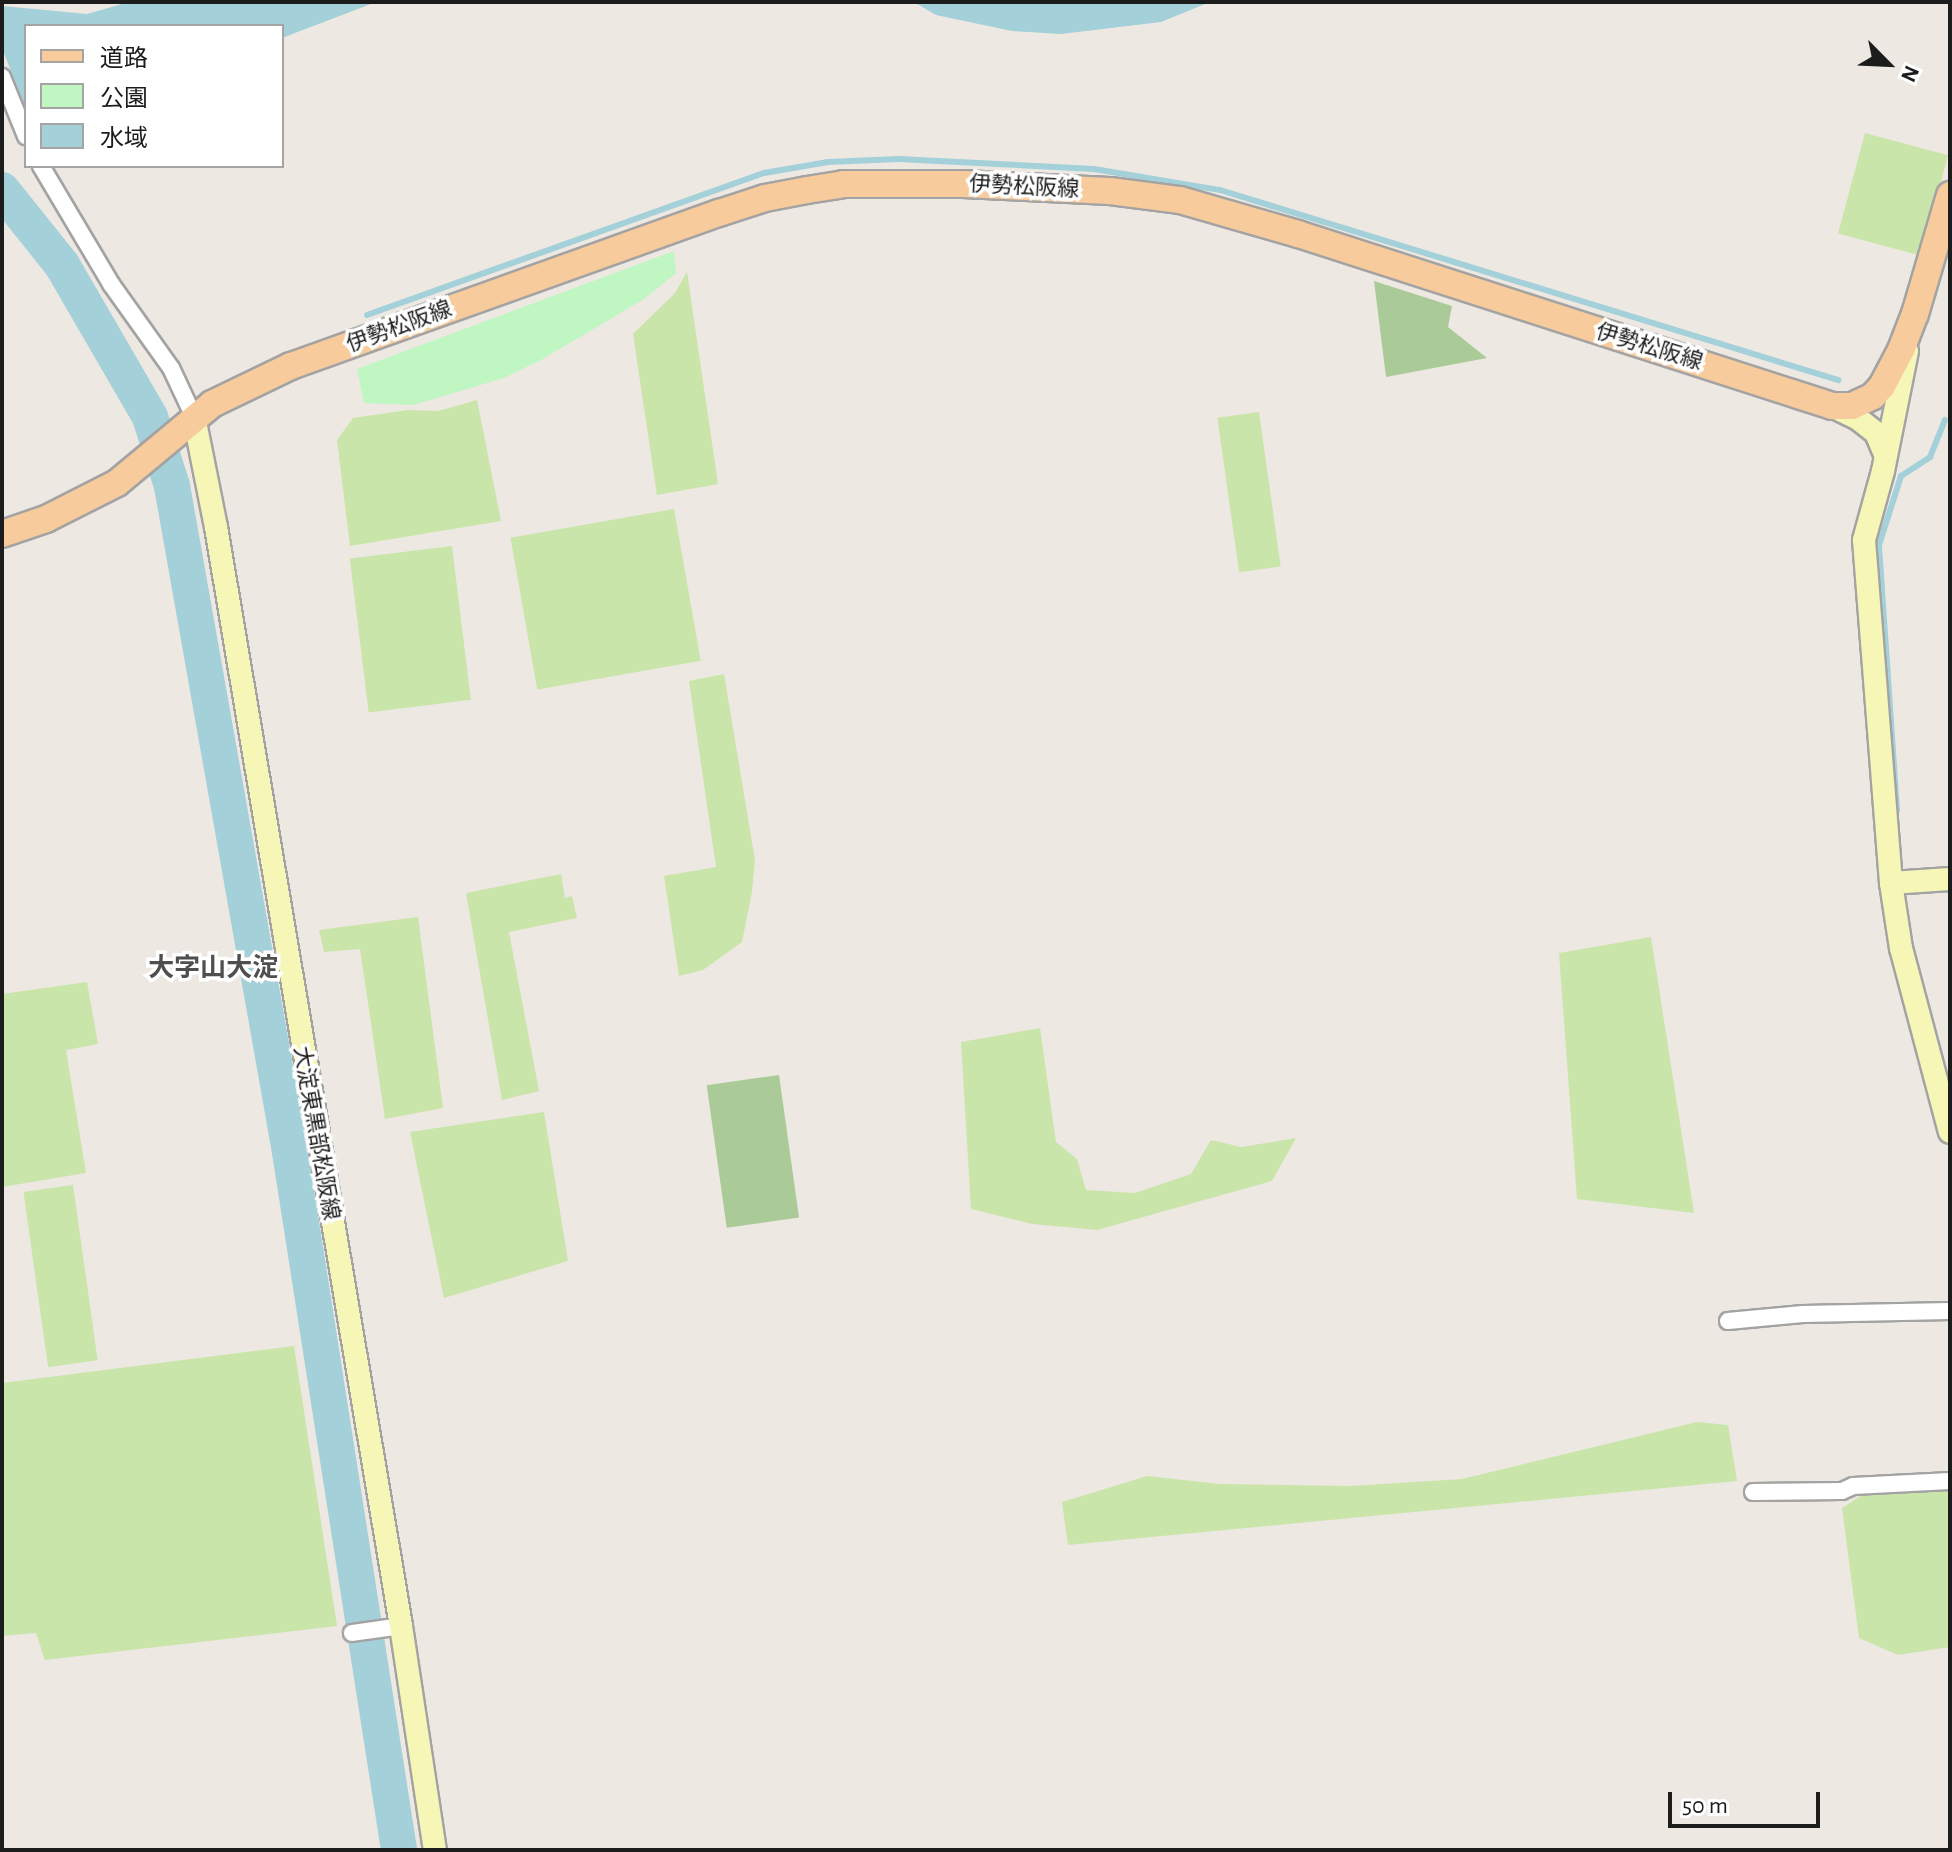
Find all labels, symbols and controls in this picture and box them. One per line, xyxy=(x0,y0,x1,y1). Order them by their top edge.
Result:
legend xyxy=(24,24,284,168)
north arrow xyxy=(1848,24,1928,104)
text: 道路 xyxy=(100,47,148,71)
text: N xyxy=(1897,62,1923,85)
text: 公園 xyxy=(100,87,148,111)
text: 水域 xyxy=(100,127,148,151)
street label: 伊勢松阪線 xyxy=(968,171,1080,203)
street label: 伊勢松阪線 xyxy=(343,296,455,358)
street label: 伊勢松阪線 xyxy=(1593,318,1705,376)
district label: 大字山大淀 xyxy=(148,953,278,985)
street label: 大淀東黒部松阪線 xyxy=(288,1044,344,1222)
scale bar xyxy=(1672,1776,1824,1826)
text: 50 m xyxy=(1682,1794,1728,1818)

